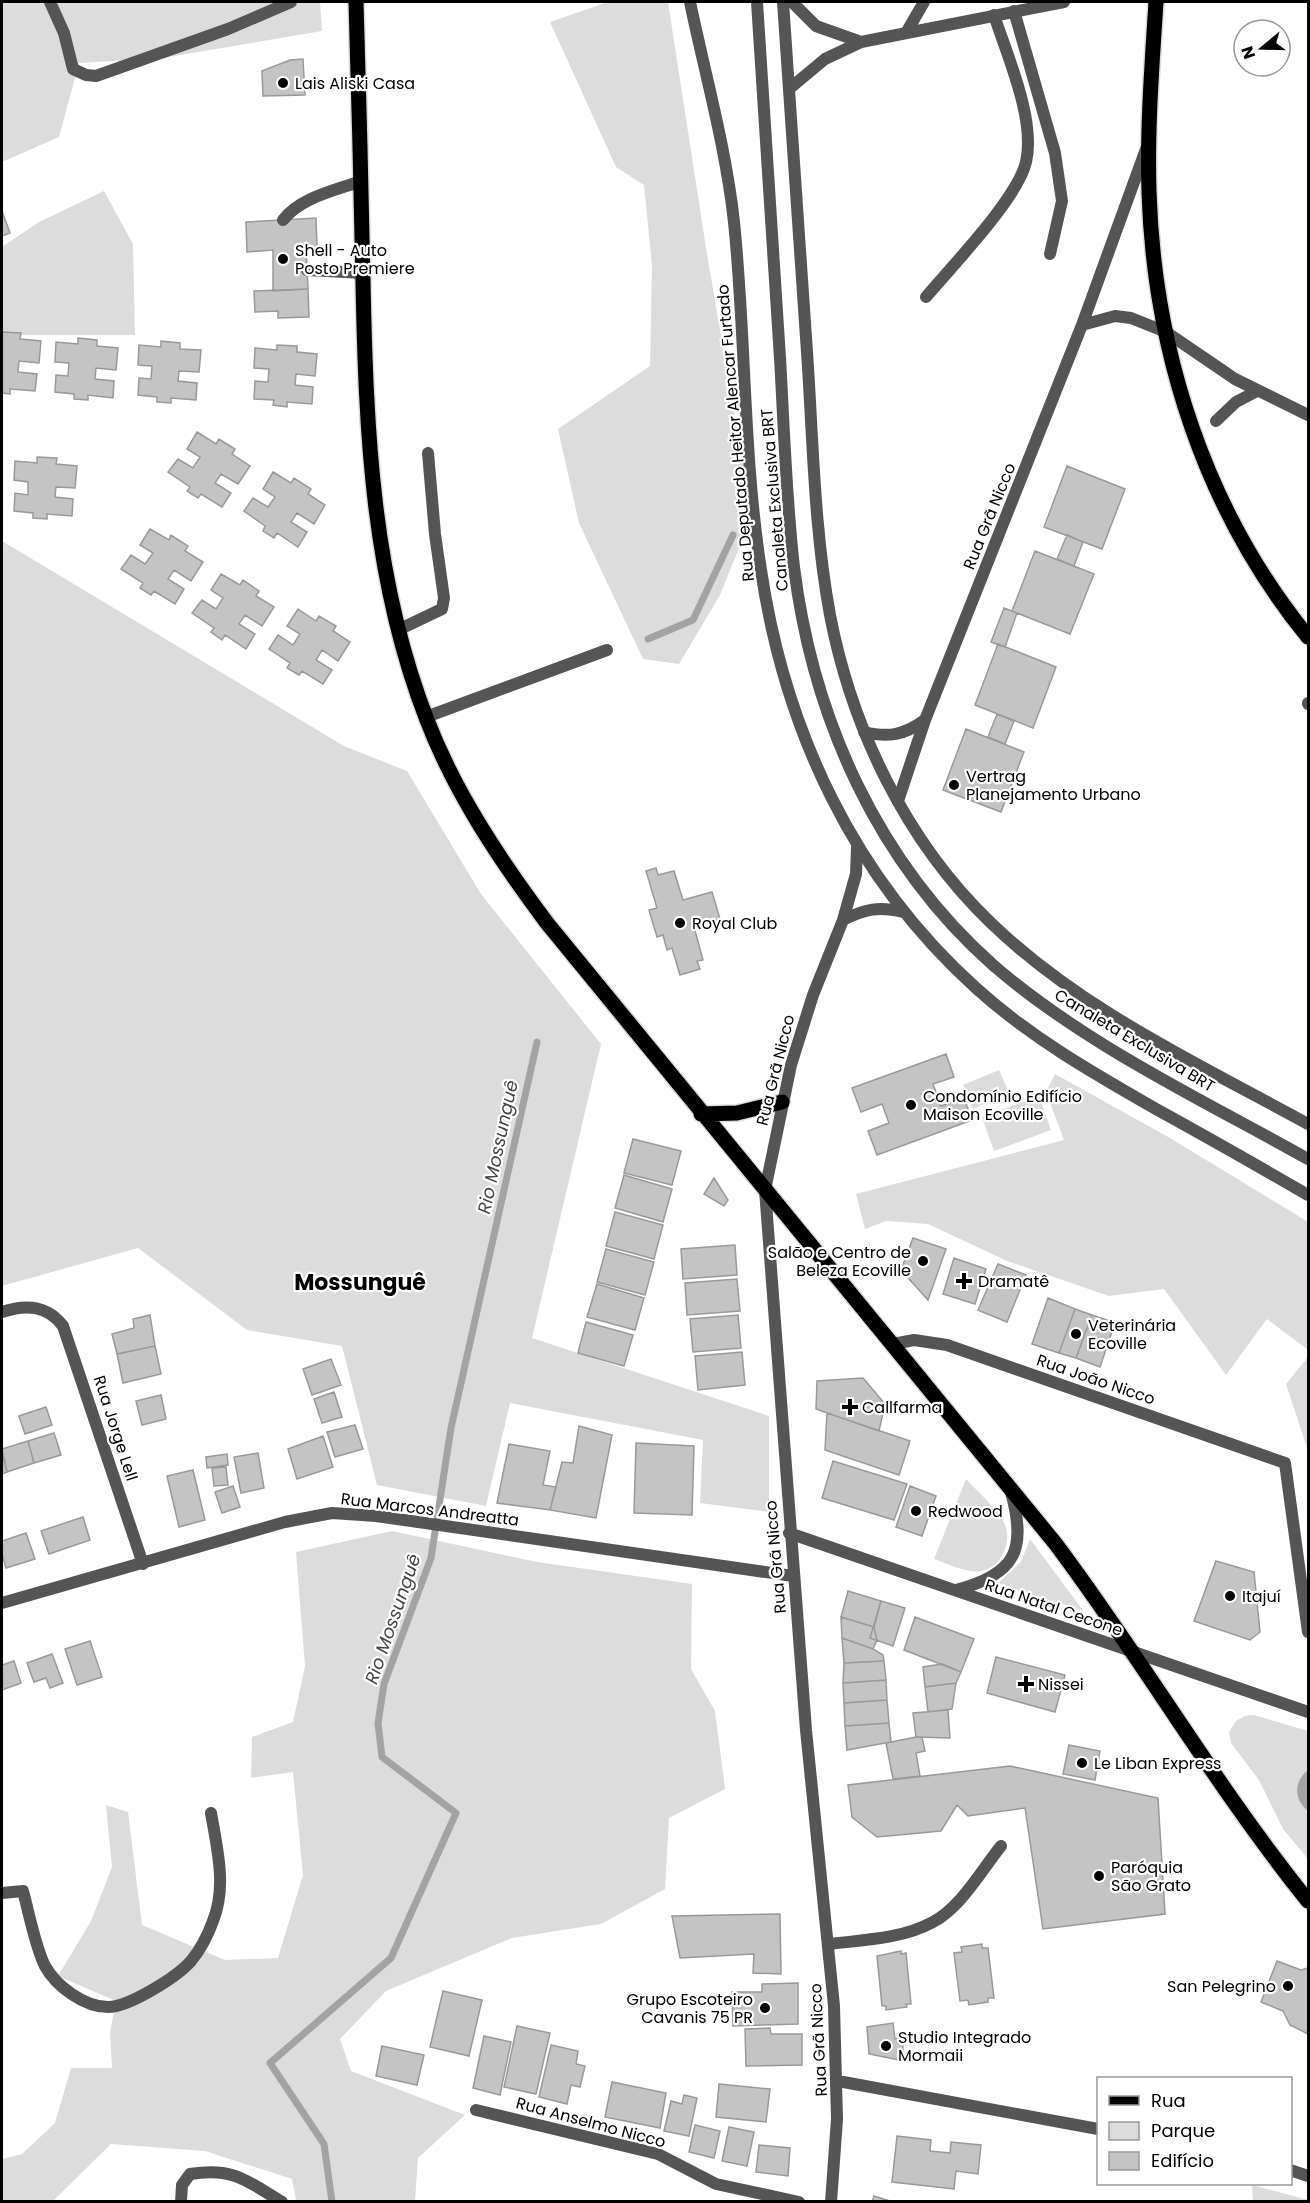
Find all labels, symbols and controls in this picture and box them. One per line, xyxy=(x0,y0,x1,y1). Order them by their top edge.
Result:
north arrow xyxy=(1232,18,1292,78)
text: N xyxy=(1235,43,1261,62)
place label: Lais Aliski Casa xyxy=(295,72,415,95)
marker: Lais Aliski Casa xyxy=(276,76,290,90)
place label: Shell - Auto Posto Premiere xyxy=(295,239,415,280)
marker: Shell - Auto Posto Premiere xyxy=(276,252,290,266)
street label: Rua Deputado Heitor Alencar Furtado xyxy=(711,283,760,582)
street label: Canaleta Exclusiva BRT xyxy=(755,407,794,592)
street label: Rua Grã Nicco xyxy=(958,459,1021,573)
place label: Vertrag Planejamento Urbano xyxy=(966,765,1141,806)
marker: Vertrag Planejamento Urbano xyxy=(947,778,961,792)
place label: Royal Club xyxy=(692,912,778,935)
marker: Royal Club xyxy=(673,916,687,930)
street label: Canaleta Exclusiva BRT xyxy=(1050,983,1220,1098)
street label: Rua Grã Nicco xyxy=(751,1012,800,1128)
water label: Rio Mossunguê xyxy=(471,1078,524,1216)
place label: Condomínio Edifício Maison Ecoville xyxy=(923,1085,1082,1126)
marker: Condomínio Edifício Maison Ecoville xyxy=(904,1098,918,1112)
place label: Salão e Centro de Beleza Ecoville xyxy=(768,1241,911,1282)
marker: Salão e Centro de Beleza Ecoville xyxy=(916,1254,930,1268)
district label: Mossunguê xyxy=(294,1267,426,1298)
place label: Dramatê xyxy=(978,1270,1049,1293)
marker: Dramatê xyxy=(955,1272,973,1290)
place label: Veterinária Ecoville xyxy=(1088,1314,1176,1355)
marker: Veterinária Ecoville xyxy=(1069,1327,1083,1341)
street label: Rua João Nicco xyxy=(1033,1348,1158,1411)
street label: Rua Jorge Lell xyxy=(88,1373,143,1484)
place label: Callfarma xyxy=(862,1396,942,1419)
marker: Callfarma xyxy=(843,1400,857,1414)
street label: Rua Marcos Andreatta xyxy=(340,1487,520,1532)
street label: Rua Grã Nicco xyxy=(759,1499,792,1614)
place label: Redwood xyxy=(928,1500,1003,1523)
marker: Redwood xyxy=(909,1504,923,1518)
water label: Rio Mossunguê xyxy=(359,1550,426,1687)
street label: Rua Natal Cecone xyxy=(982,1573,1126,1642)
place label: Itajuí xyxy=(1242,1585,1281,1608)
marker: Itajuí xyxy=(1223,1589,1237,1603)
place label: Nissei xyxy=(1038,1673,1084,1696)
marker: Nissei xyxy=(1019,1677,1033,1691)
place label: Le Liban Express xyxy=(1094,1752,1221,1775)
marker: Le Liban Express xyxy=(1075,1756,1089,1770)
place label: Paróquia São Grato xyxy=(1111,1856,1191,1897)
marker: Paróquia São Grato xyxy=(1092,1869,1106,1883)
place label: San Pelegrino xyxy=(1167,1975,1276,1998)
marker: San Pelegrino xyxy=(1281,1979,1295,1993)
street label: Rua Grã Nicco xyxy=(804,1983,833,2097)
place label: Grupo Escoteiro Cavanis 75 PR xyxy=(627,1988,753,2029)
marker: Grupo Escoteiro Cavanis 75 PR xyxy=(758,2001,772,2015)
place label: Studio Integrado Mormaii xyxy=(898,2026,1031,2067)
marker: Studio Integrado Mormaii xyxy=(879,2039,893,2053)
legend xyxy=(1097,2077,1292,2185)
text: Rua xyxy=(1151,2088,1186,2113)
street label: Rua Anselmo Nicco xyxy=(513,2091,668,2154)
text: Parque xyxy=(1151,2118,1215,2143)
text: Edifício xyxy=(1151,2148,1214,2173)

